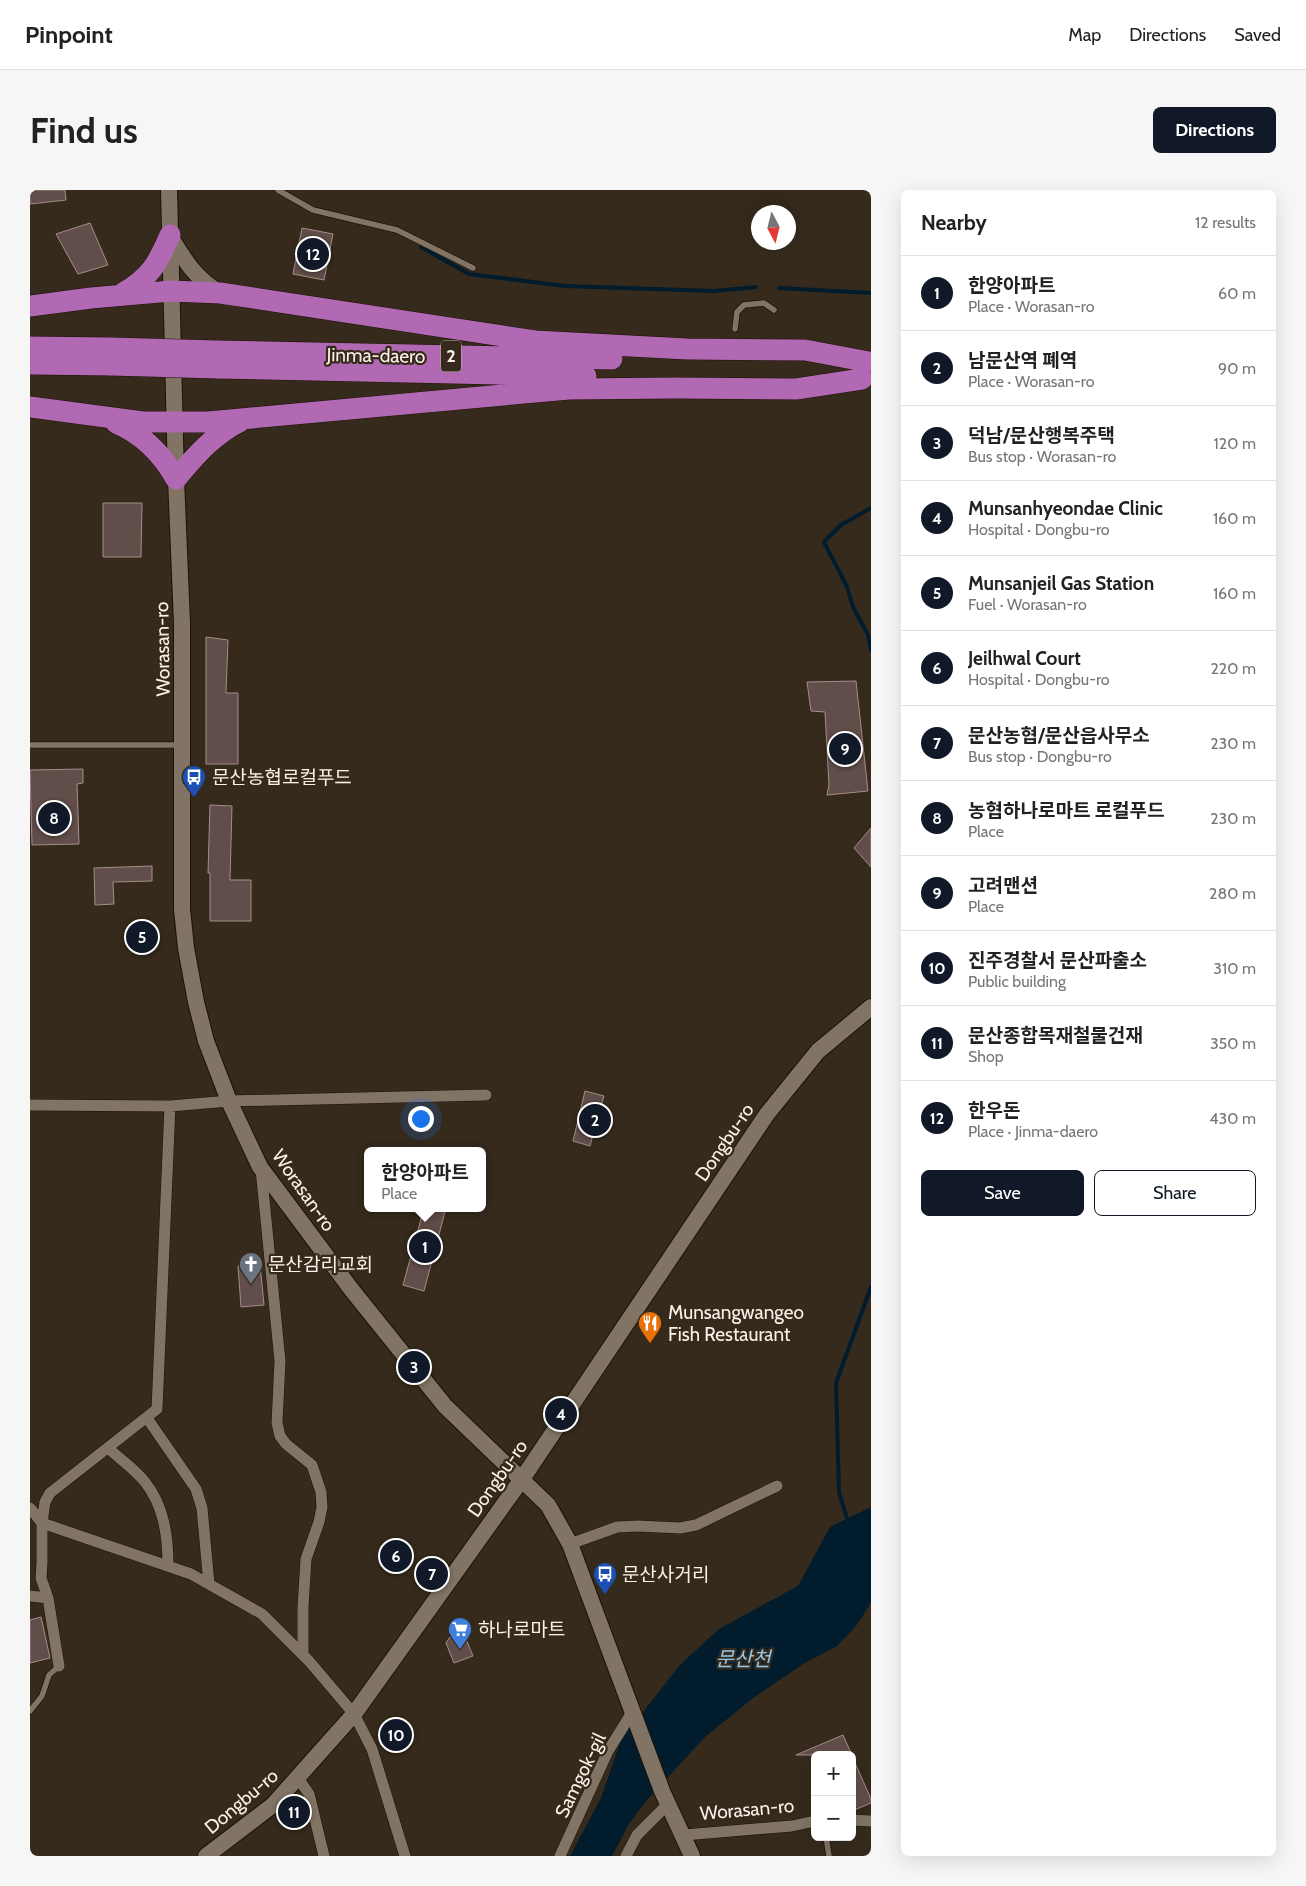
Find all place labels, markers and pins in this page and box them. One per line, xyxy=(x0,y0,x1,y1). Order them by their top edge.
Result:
pin: 12 xyxy=(297,235,329,273)
pin: 9 xyxy=(829,730,861,768)
bus stop icon: 문산농협로컬푸드 xyxy=(181,764,207,798)
place label: 문산농협로컬푸드 xyxy=(212,766,352,789)
pin: 8 xyxy=(38,799,70,837)
pin: 5 xyxy=(126,918,158,956)
pin: 2 xyxy=(579,1101,611,1139)
pin: 1 xyxy=(409,1228,441,1266)
church icon: 문산감리교회 xyxy=(238,1251,264,1285)
place label: 문산감리교회 xyxy=(268,1253,373,1276)
place label: Munsangwangeo Fish Restaurant xyxy=(668,1301,804,1346)
restaurant icon: Munsangwangeo Fish Restaurant xyxy=(637,1310,663,1344)
pin: 3 xyxy=(398,1348,430,1386)
pin: 4 xyxy=(545,1395,577,1433)
pin: 6 xyxy=(380,1537,412,1575)
pin: 7 xyxy=(416,1555,448,1593)
bus stop icon: 문산사거리 xyxy=(592,1561,618,1595)
place label: 문산사거리 xyxy=(622,1563,709,1586)
supermarket icon: 하나로마트 xyxy=(447,1616,473,1650)
place label: 하나로마트 xyxy=(478,1618,565,1641)
pin: 10 xyxy=(380,1716,412,1754)
pin: 11 xyxy=(278,1793,310,1831)

